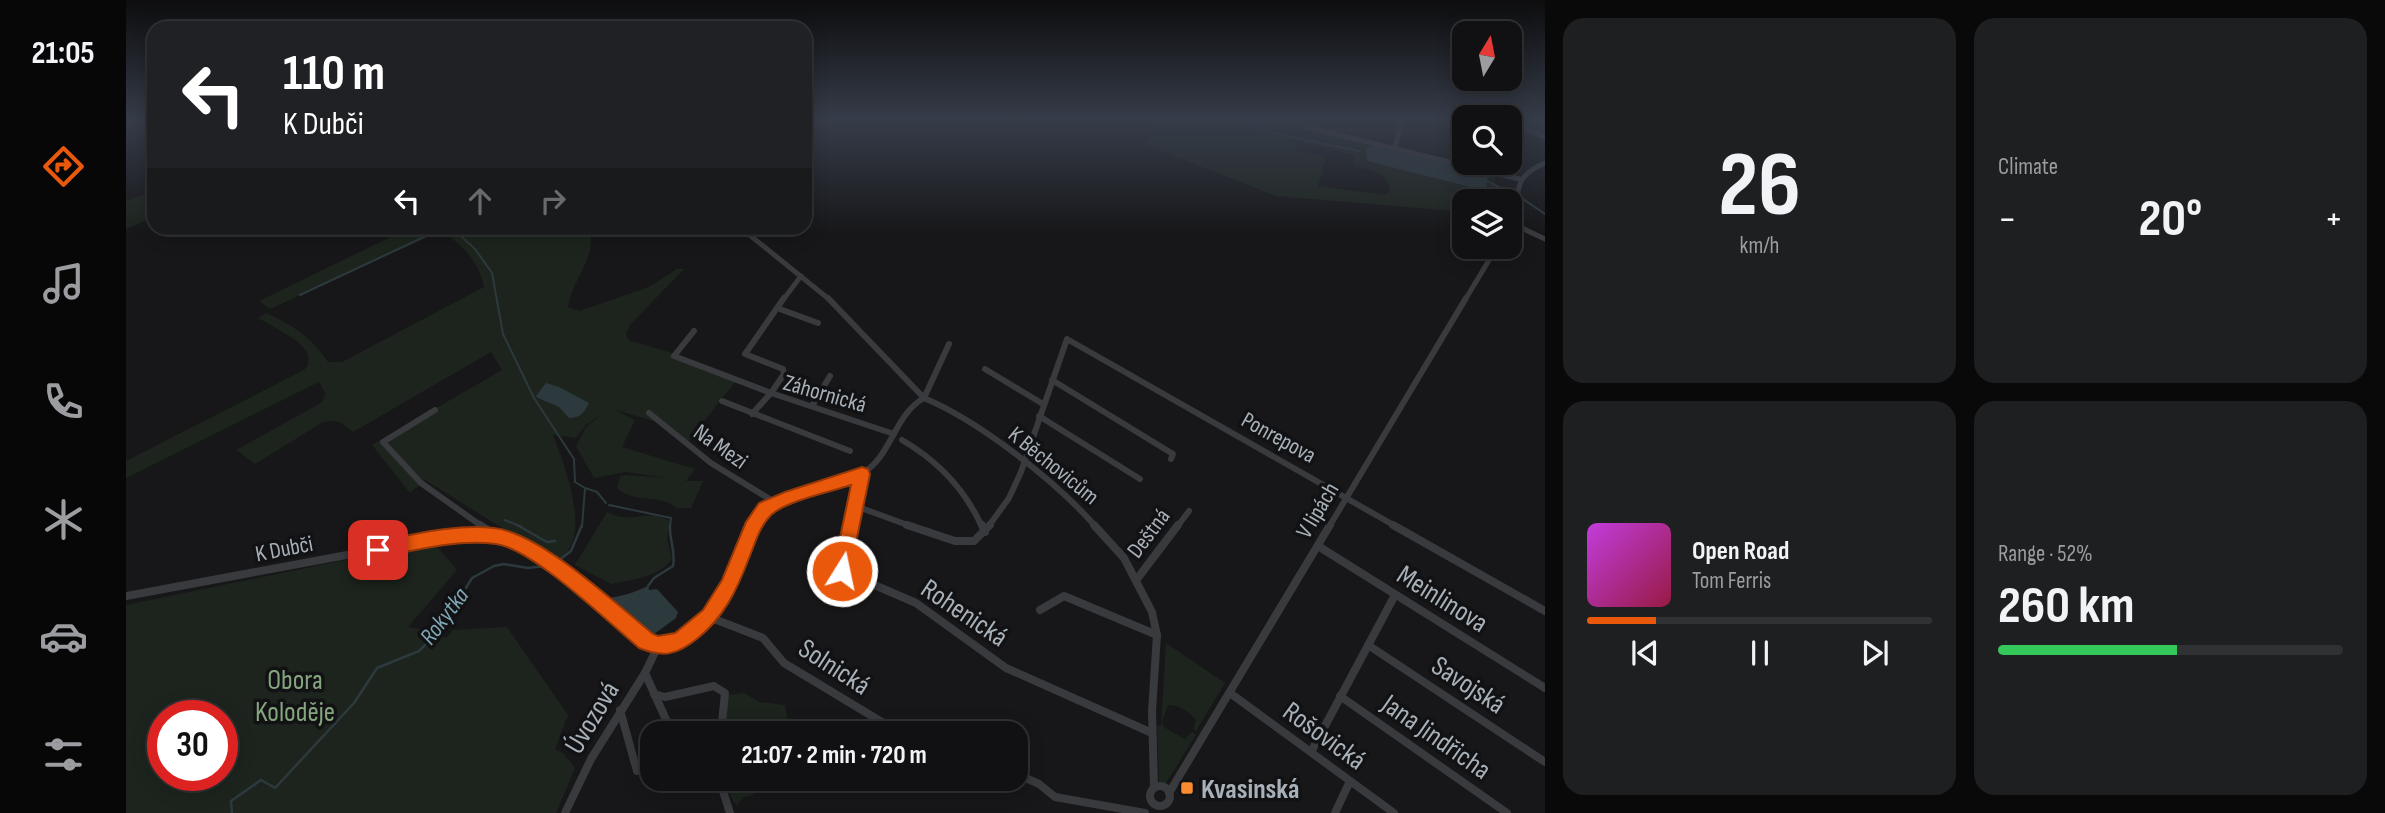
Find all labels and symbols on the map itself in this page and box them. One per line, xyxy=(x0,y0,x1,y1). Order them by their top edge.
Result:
north arrow xyxy=(1452,21,1522,91)
street label: Záhornická xyxy=(780,369,869,419)
street label: Ponrepova xyxy=(1236,406,1321,470)
street label: Na Mezi xyxy=(688,418,753,475)
street label: K Běchovicům xyxy=(1002,421,1104,511)
street label: V lipách xyxy=(1290,477,1345,544)
street label: Deštná xyxy=(1121,503,1176,564)
pin xyxy=(348,520,408,580)
street label: K Dubči xyxy=(253,530,315,568)
position arrow xyxy=(805,534,879,608)
street label: Meinlinova xyxy=(1391,559,1494,640)
street label: Rohenická xyxy=(915,572,1014,654)
water label: Rokytka xyxy=(414,582,475,651)
street label: Solnická xyxy=(792,632,876,703)
street label: Savojská xyxy=(1425,649,1511,721)
park label: Obora Koloděje xyxy=(255,664,335,729)
street label: Úvozová xyxy=(558,676,627,760)
street label: Jana Jindřicha xyxy=(1374,687,1497,787)
street label: Rošovická xyxy=(1276,695,1372,777)
speed limit sign: 30 xyxy=(147,700,238,791)
place label: Kvasinská xyxy=(1201,773,1300,806)
marker: Kvasinská xyxy=(1179,780,1195,796)

